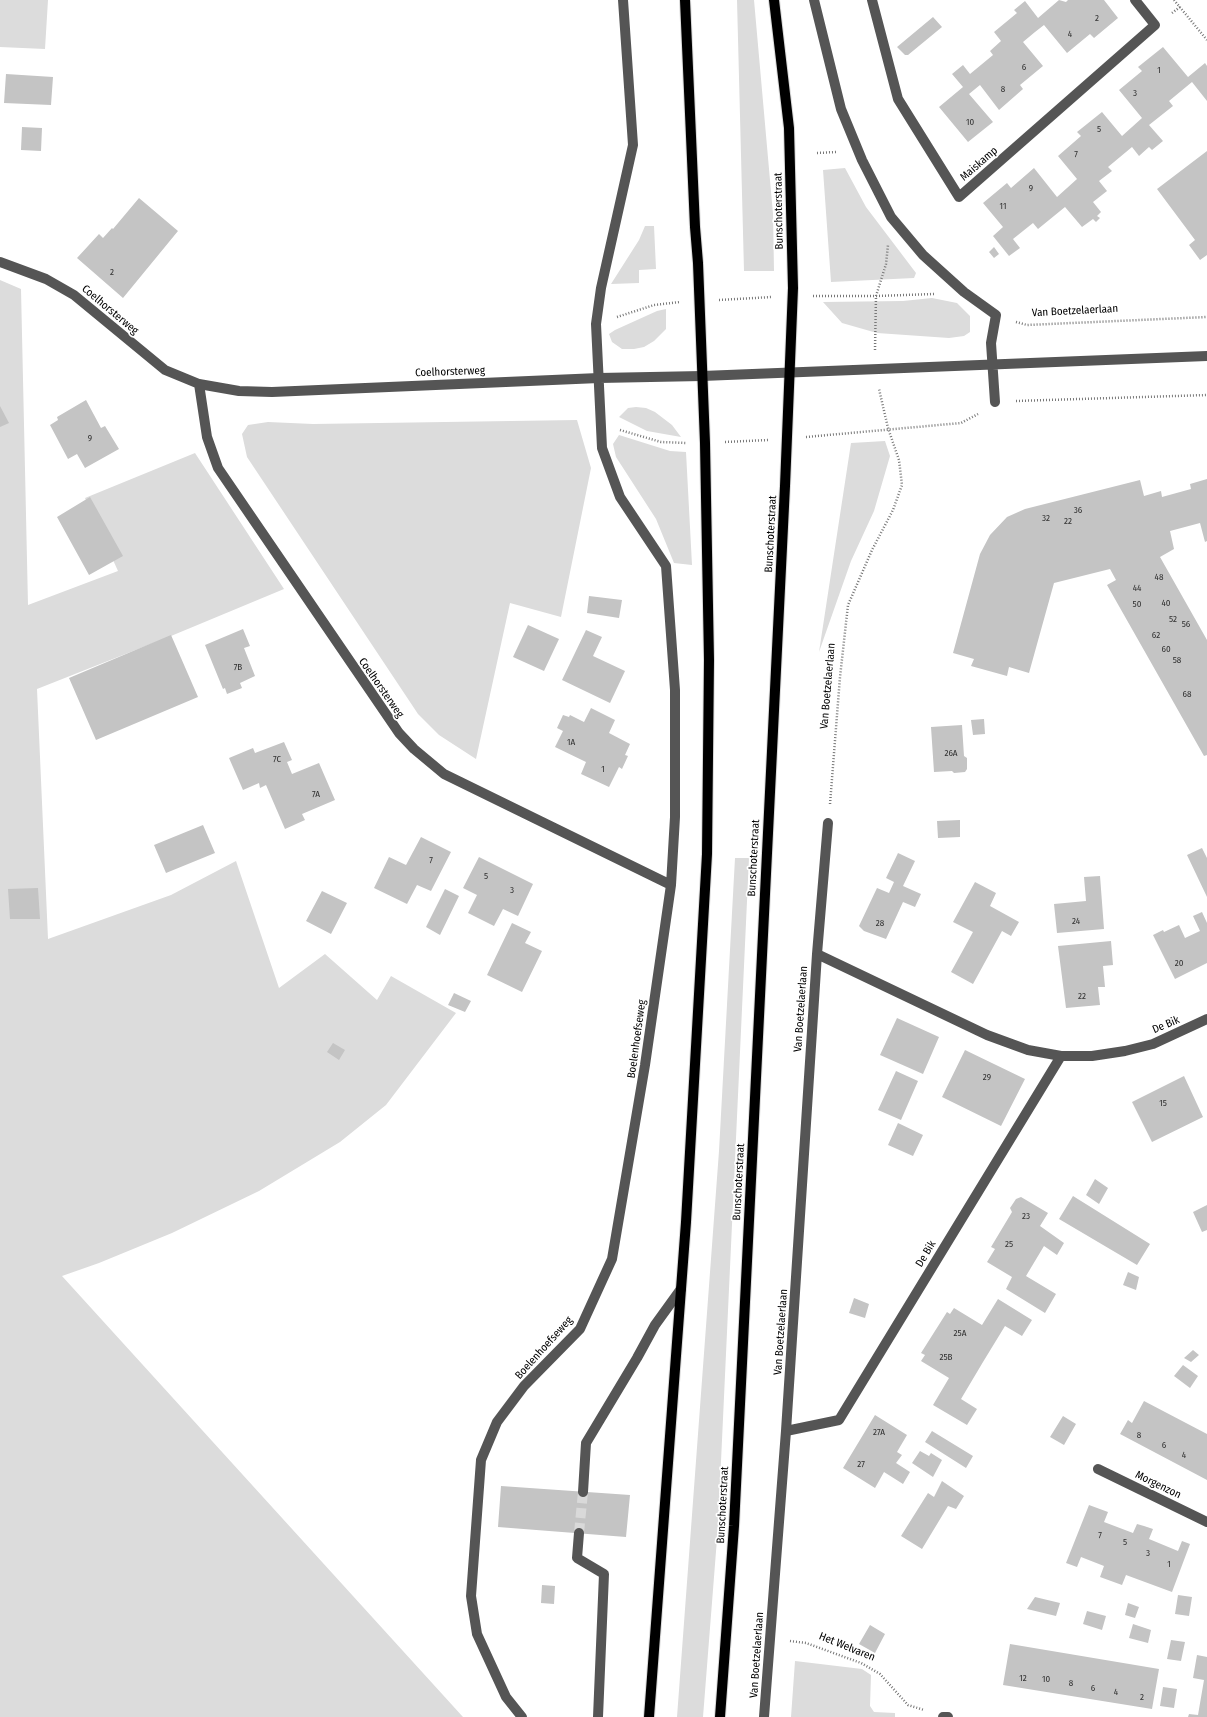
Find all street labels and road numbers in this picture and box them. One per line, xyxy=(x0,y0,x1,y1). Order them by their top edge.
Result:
street label: Maiskamp xyxy=(958,144,1000,184)
street label: Bunschoterstraat xyxy=(772,172,786,250)
street label: Coelhorsterweg xyxy=(79,282,141,338)
street label: Van Boetzelaerlaan xyxy=(1032,302,1118,320)
street label: Coelhorsterweg xyxy=(415,364,485,380)
street label: Bunschoterstraat xyxy=(762,495,780,573)
street label: Van Boetzelaerlaan xyxy=(818,642,838,730)
street label: Coelhorsterweg xyxy=(356,656,406,720)
street label: Bunschoterstraat xyxy=(745,819,763,897)
street label: Van Boetzelaerlaan xyxy=(791,965,811,1053)
street label: Boelenhoefseweg xyxy=(625,999,649,1079)
street label: De Bik xyxy=(1150,1013,1182,1037)
street label: Bunschoterstraat xyxy=(730,1143,748,1221)
street label: De Bik xyxy=(913,1238,939,1270)
street label: Van Boetzelaerlaan xyxy=(771,1288,791,1376)
street label: Boelenhoefseweg xyxy=(512,1314,576,1382)
street label: Bunschoterstraat xyxy=(714,1466,732,1544)
street label: Morgenzon xyxy=(1133,1468,1183,1502)
street label: Van Boetzelaerlaan xyxy=(747,1611,767,1699)
street label: Het Welvaren xyxy=(817,1630,877,1664)

